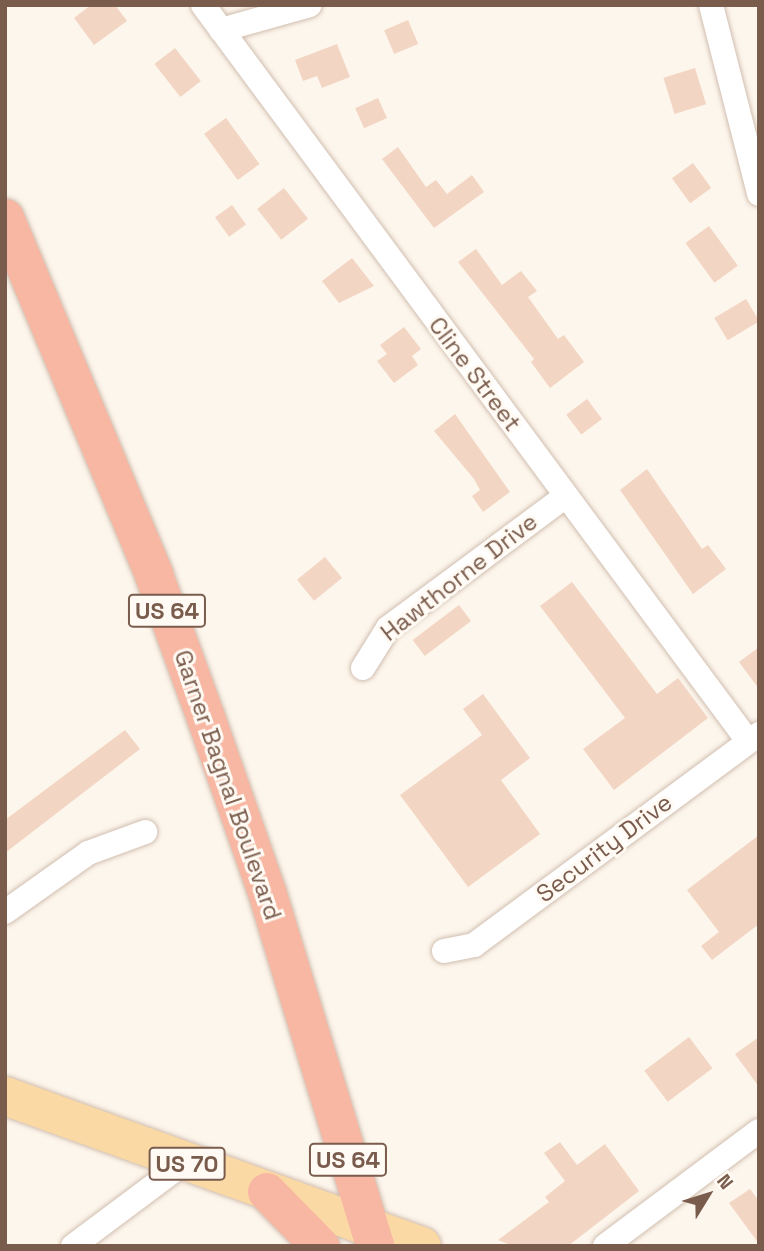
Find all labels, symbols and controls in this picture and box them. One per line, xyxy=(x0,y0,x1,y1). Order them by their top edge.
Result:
street label: Cline Street xyxy=(423,311,527,437)
street label: Hawthorne Drive xyxy=(375,507,543,647)
road number: US 64 xyxy=(127,592,207,631)
street label: Garner Bagnal Boulevard xyxy=(168,646,288,924)
street label: Security Drive xyxy=(531,788,677,908)
road number: US 64 xyxy=(308,1140,388,1180)
road number: US 70 xyxy=(148,1144,226,1184)
north arrow xyxy=(673,1160,743,1230)
text: N xyxy=(711,1169,739,1194)

